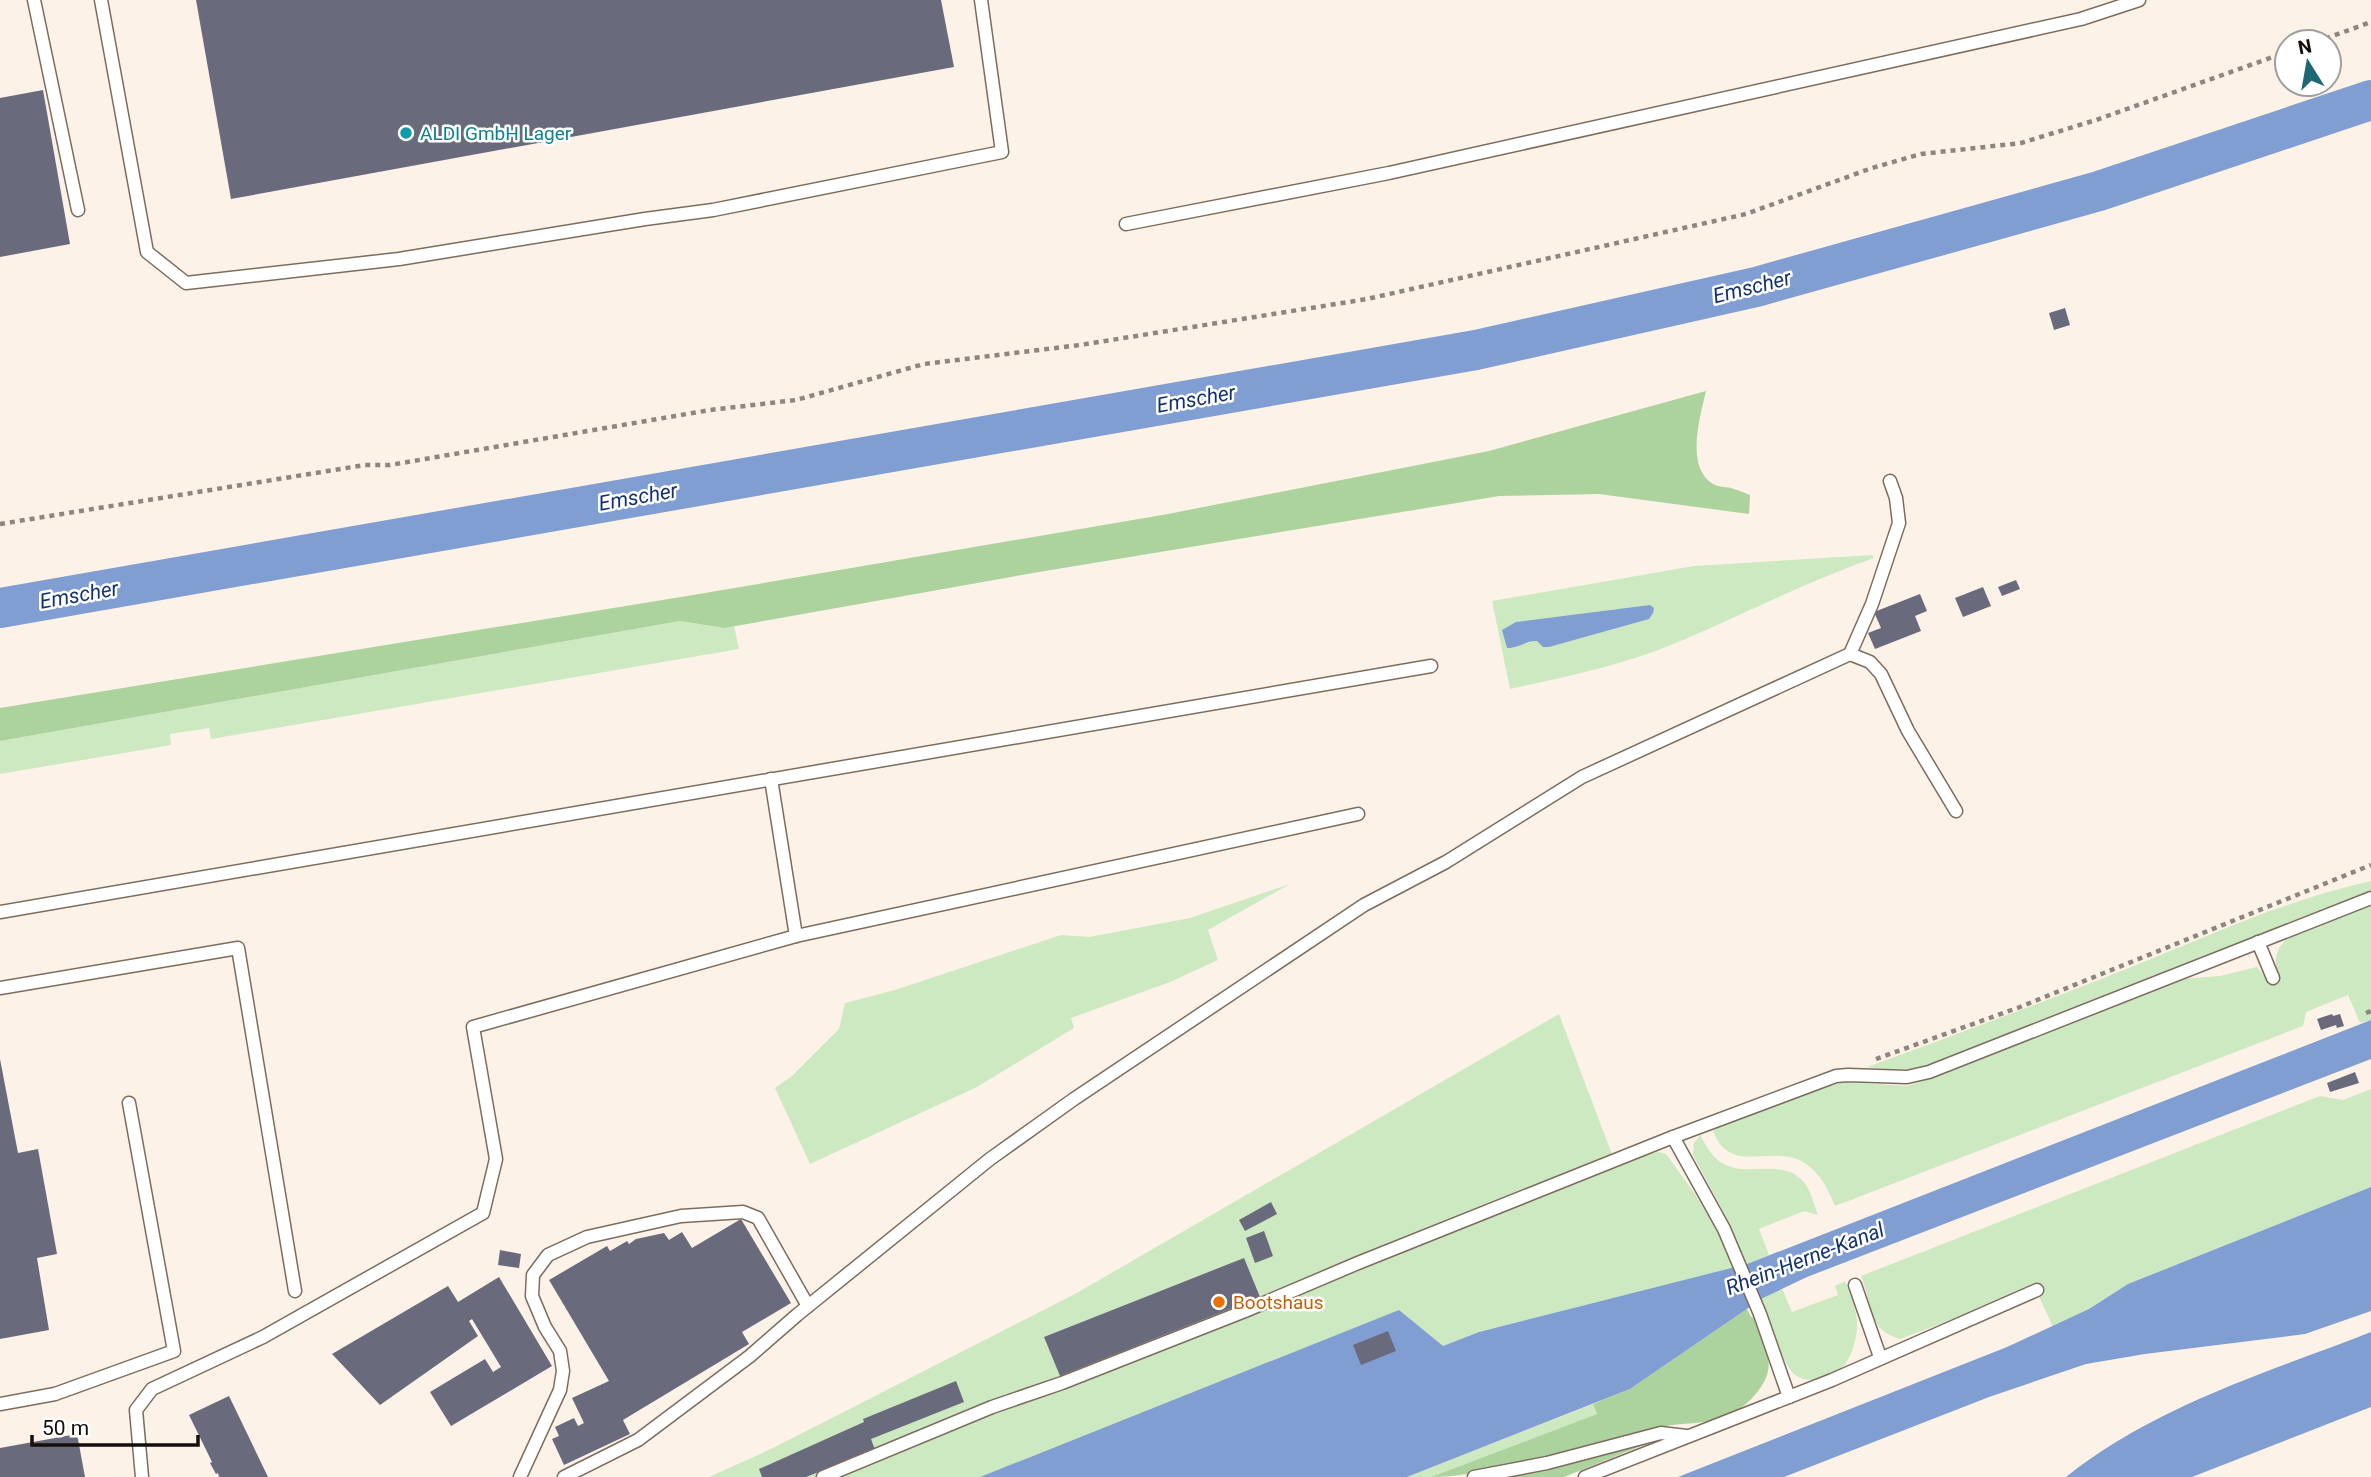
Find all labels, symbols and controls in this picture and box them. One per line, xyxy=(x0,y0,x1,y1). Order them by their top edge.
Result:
north arrow xyxy=(2273,28,2343,98)
text: N xyxy=(2296,34,2314,59)
place label: ALDI GmbH Lager xyxy=(420,122,572,145)
marker: ALDI GmbH Lager xyxy=(398,125,414,141)
water label: Emscher xyxy=(1711,265,1795,308)
water label: Emscher xyxy=(1155,380,1238,418)
water label: Emscher xyxy=(597,478,680,516)
water label: Emscher xyxy=(38,576,121,614)
water label: Rhein-Herne-Kanal xyxy=(1723,1217,1888,1300)
place label: Bootshaus xyxy=(1233,1291,1324,1314)
marker: Bootshaus xyxy=(1211,1294,1227,1310)
scale bar xyxy=(32,1404,198,1448)
text: 50 m xyxy=(42,1416,89,1440)

